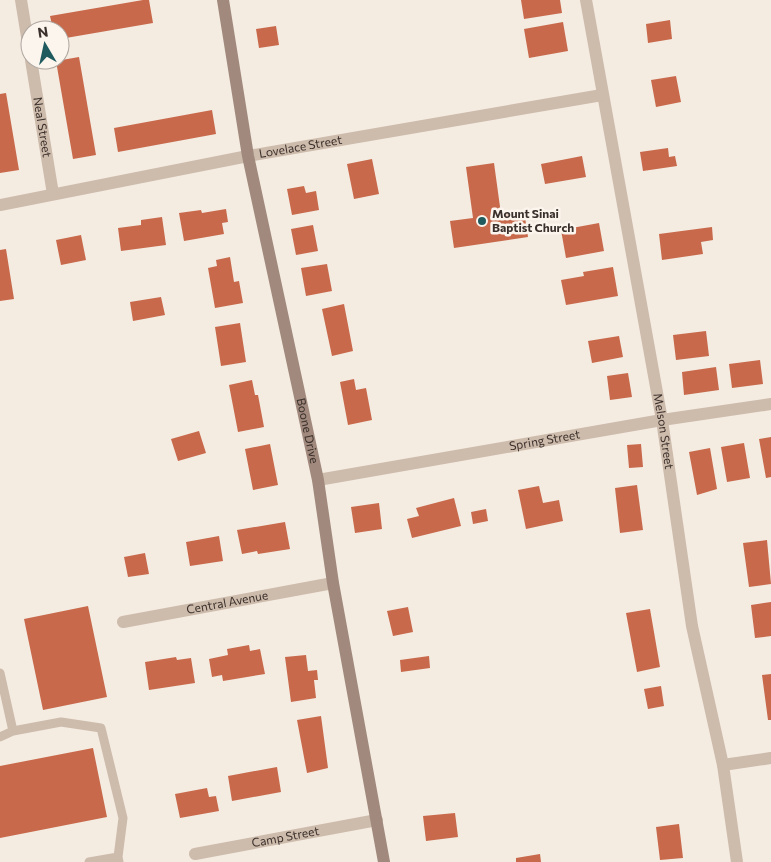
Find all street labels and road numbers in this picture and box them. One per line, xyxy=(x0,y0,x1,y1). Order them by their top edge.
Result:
street label: Neal Street xyxy=(31,96,55,158)
street label: Lovelace Street xyxy=(258,132,343,160)
street label: Melson Street xyxy=(651,392,677,470)
street label: Boone Drive xyxy=(294,396,322,465)
street label: Spring Street xyxy=(508,426,581,453)
street label: Central Avenue xyxy=(185,587,269,616)
street label: Camp Street xyxy=(250,823,320,849)

